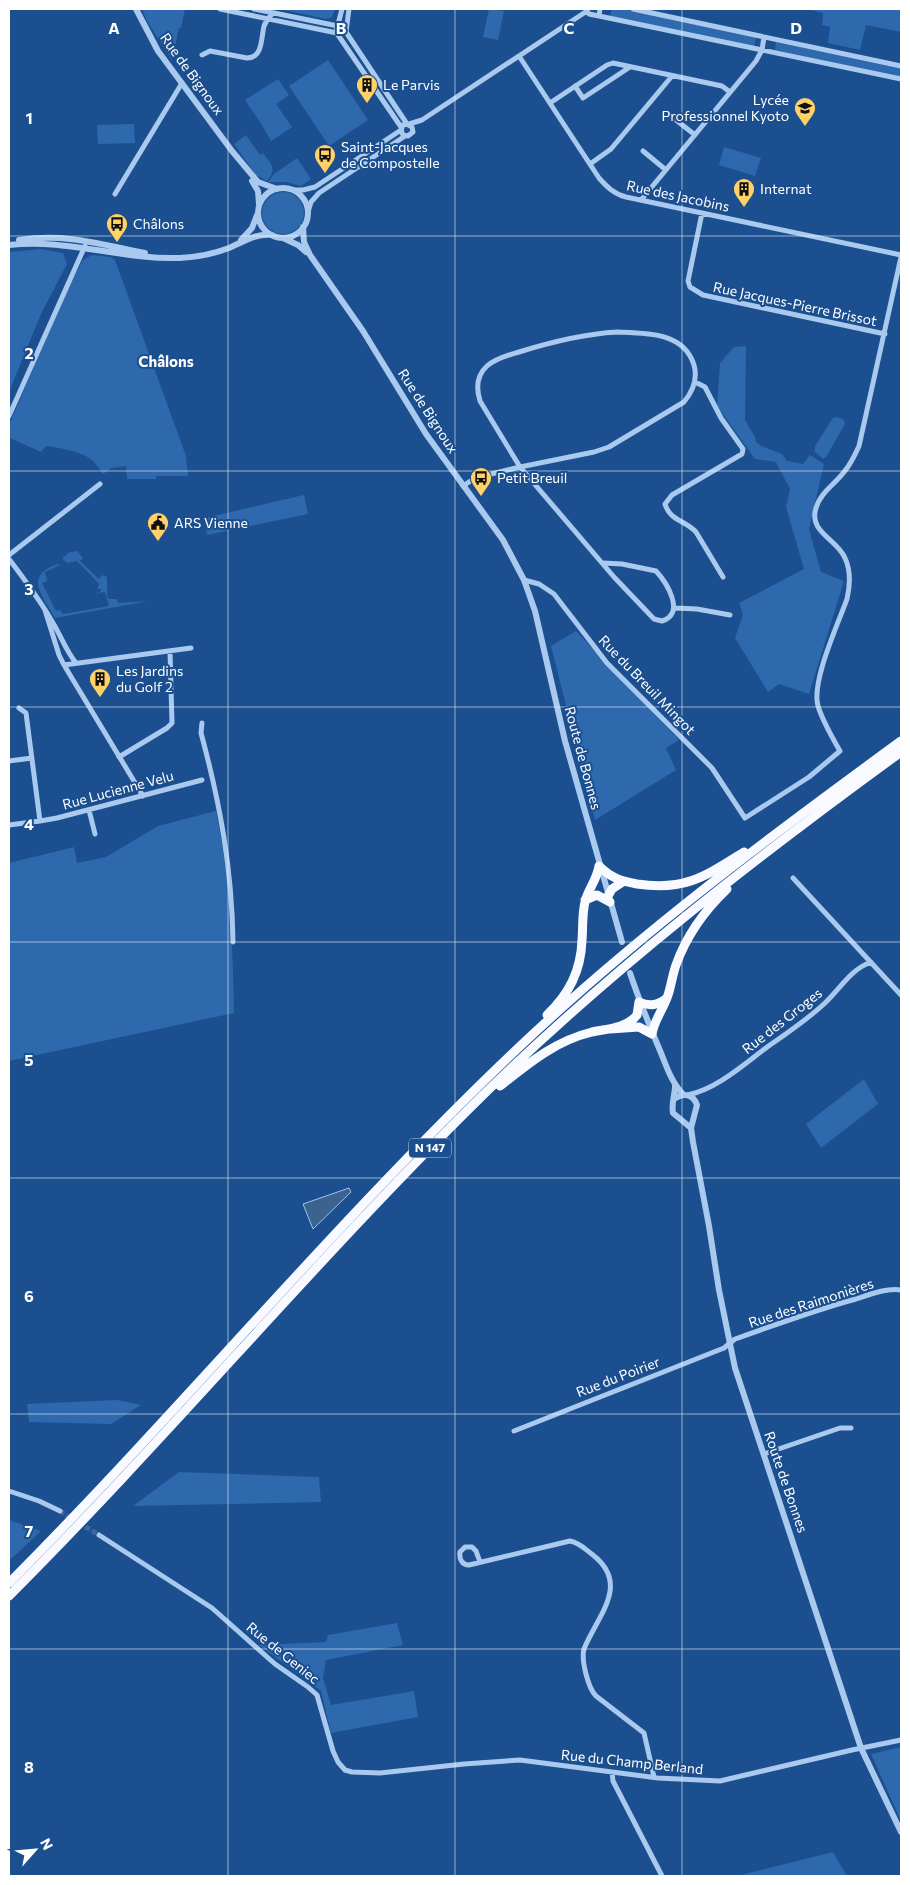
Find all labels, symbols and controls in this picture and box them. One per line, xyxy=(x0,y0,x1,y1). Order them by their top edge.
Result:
text: A xyxy=(108,18,120,37)
text: B xyxy=(336,18,347,37)
text: C xyxy=(564,18,575,37)
text: D xyxy=(790,18,802,37)
street label: Rue de Bignoux xyxy=(157,29,228,118)
building icon: Le Parvis xyxy=(355,73,379,104)
place label: Le Parvis xyxy=(383,76,440,93)
place label: Lycée Professionnel Kyoto xyxy=(661,91,789,124)
school or university icon: Lycée Professionnel Kyoto xyxy=(793,96,817,127)
text: 1 xyxy=(25,108,33,127)
place label: Saint-Jacques de Compostelle xyxy=(341,138,440,171)
bus stop icon: Saint-Jacques de Compostelle xyxy=(313,143,337,174)
street label: Rue des Jacobins xyxy=(625,176,731,215)
building icon: Internat xyxy=(732,177,756,208)
place label: Internat xyxy=(760,180,812,197)
bus stop icon: Châlons xyxy=(105,212,129,243)
place label: Châlons xyxy=(133,215,184,232)
street label: Rue Jacques-Pierre Brissot xyxy=(712,278,879,329)
text: 2 xyxy=(24,343,34,362)
district label: Châlons xyxy=(138,352,194,370)
street label: Rue de Bignoux xyxy=(395,365,462,457)
bus stop icon: Petit Breuil xyxy=(469,466,493,497)
place label: Petit Breuil xyxy=(497,469,567,486)
public building icon: ARS Vienne xyxy=(146,511,170,542)
place label: ARS Vienne xyxy=(174,514,248,531)
text: 3 xyxy=(24,579,34,598)
street label: Rue du Breuil Mingot xyxy=(596,631,699,738)
place label: Les Jardins du Golf 2 xyxy=(116,662,183,695)
building icon: Les Jardins du Golf 2 xyxy=(88,667,112,698)
street label: Route de Bonnes xyxy=(562,704,605,811)
street label: Rue Lucienne Velu xyxy=(60,766,175,813)
text: 4 xyxy=(24,814,34,833)
street label: Rue des Groges xyxy=(738,984,825,1057)
text: 5 xyxy=(24,1050,34,1069)
road number: N 147 xyxy=(409,1138,451,1158)
street label: Rue des Raimonières xyxy=(746,1274,876,1331)
text: 6 xyxy=(24,1286,34,1305)
street label: Rue du Poirier xyxy=(573,1353,663,1400)
street label: Route de Bonnes xyxy=(761,1429,812,1535)
text: 7 xyxy=(25,1521,34,1540)
street label: Rue de Geniec xyxy=(243,1618,323,1687)
street label: Rue du Champ Berland xyxy=(560,1746,704,1777)
text: 8 xyxy=(24,1757,34,1776)
north arrow xyxy=(10,1825,60,1875)
text: N xyxy=(37,1835,57,1852)

